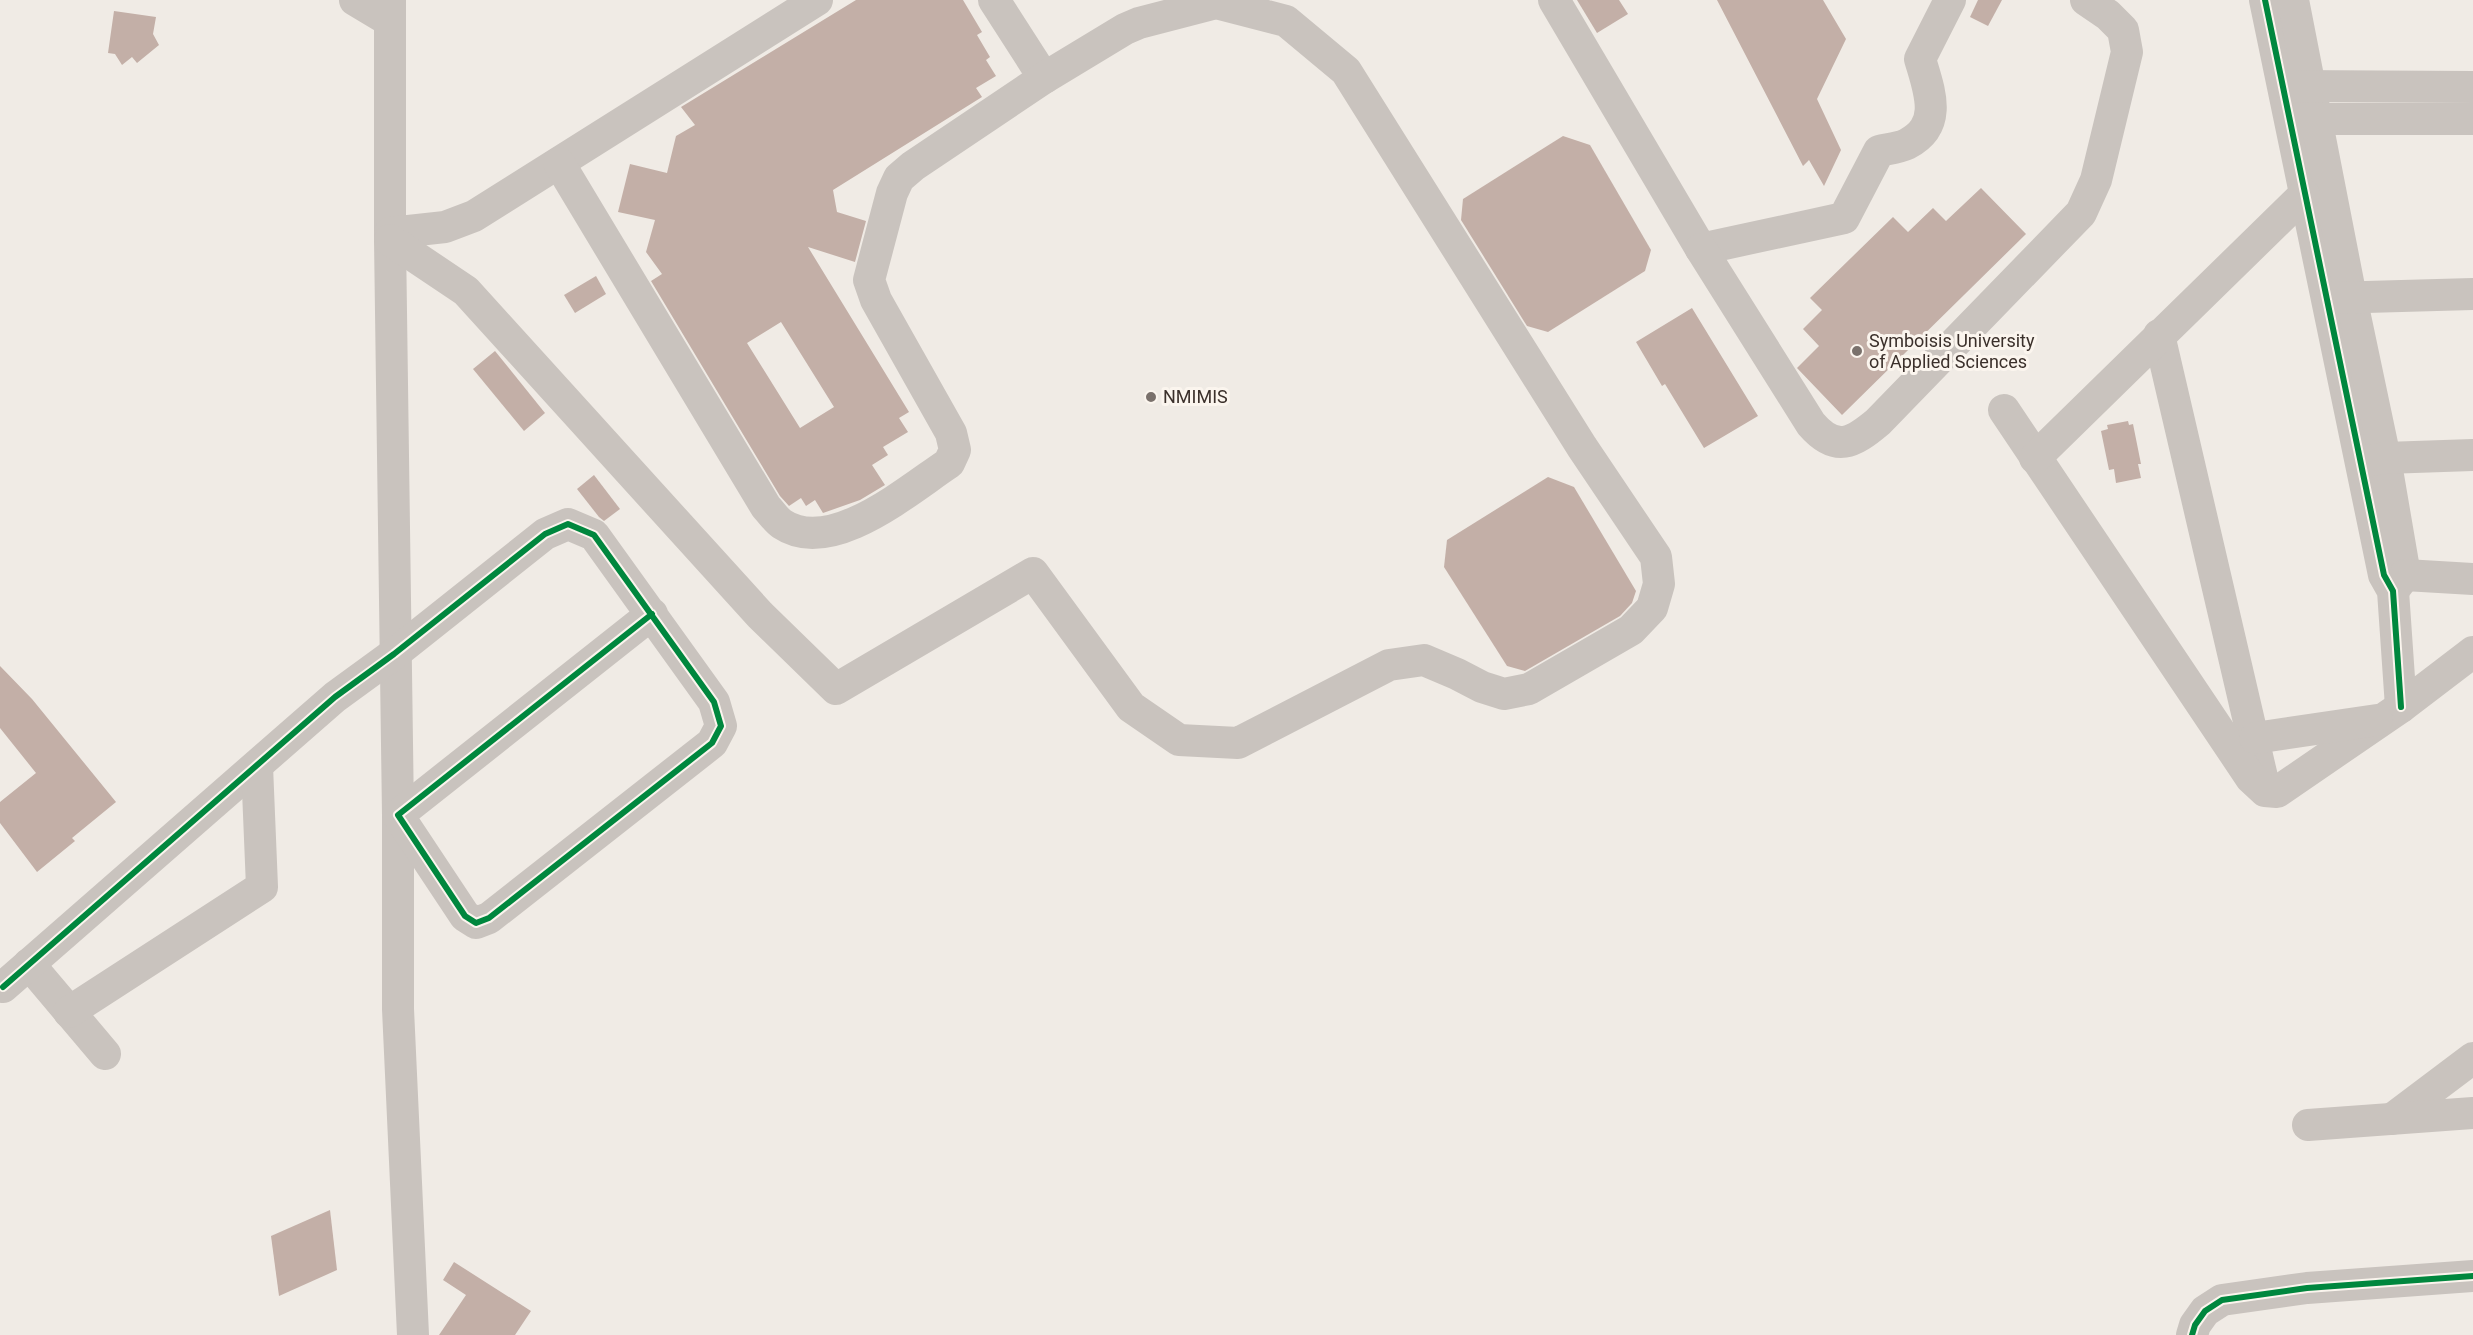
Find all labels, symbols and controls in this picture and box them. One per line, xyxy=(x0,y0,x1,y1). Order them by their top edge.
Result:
place label: Symboisis University of Applied Sciences xyxy=(1869,330,2035,372)
marker: Symboisis University of Applied Sciences xyxy=(1850,344,1864,358)
place label: NMIMIS xyxy=(1163,386,1228,407)
marker: NMIMIS xyxy=(1144,390,1158,404)

